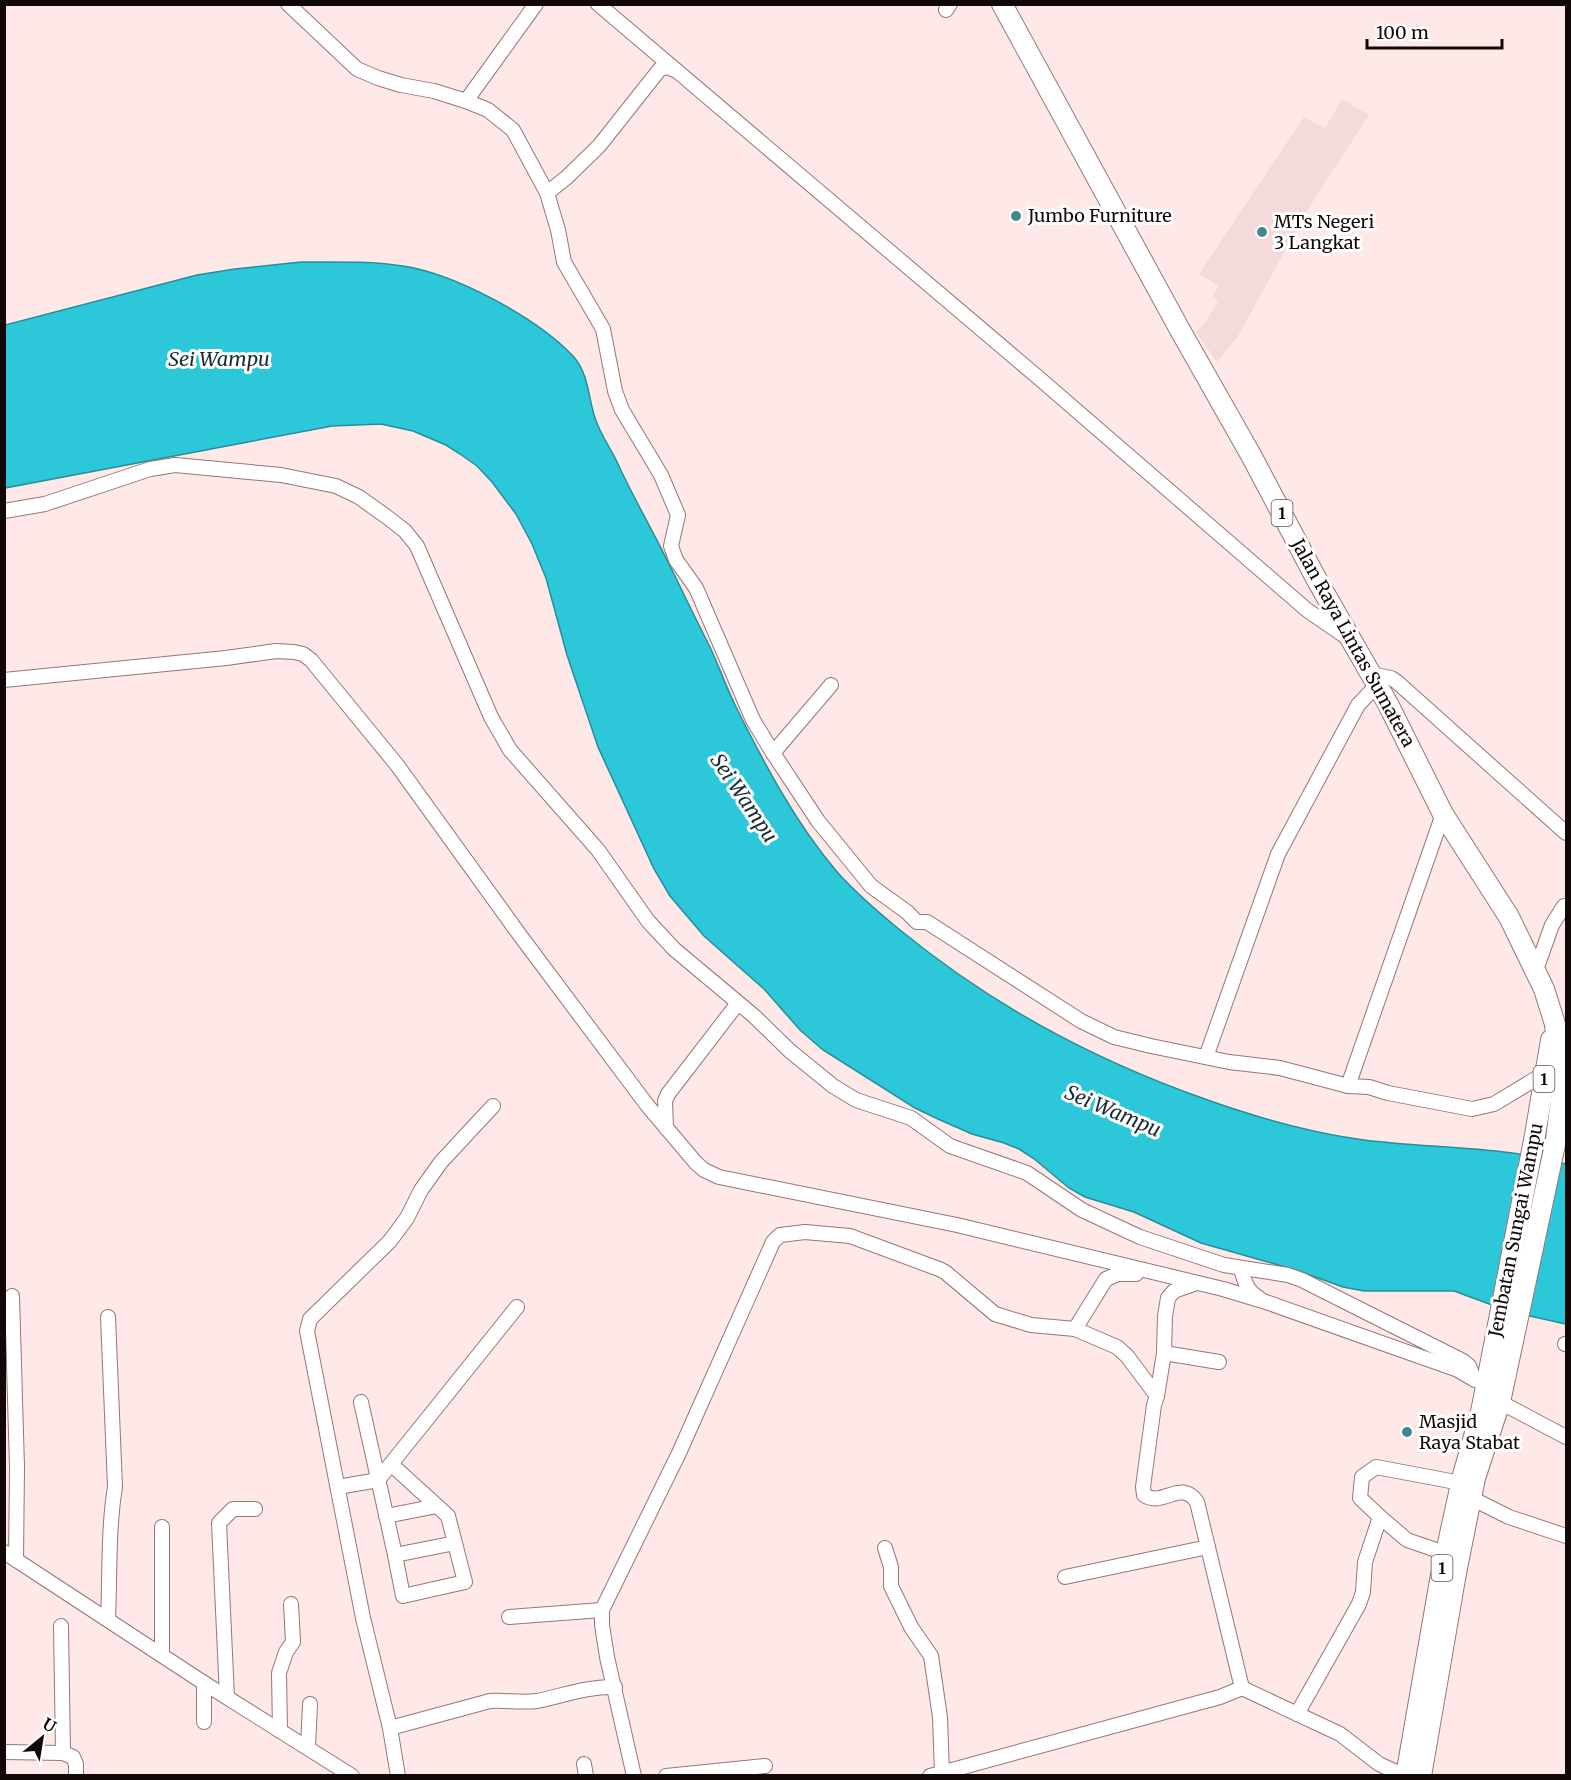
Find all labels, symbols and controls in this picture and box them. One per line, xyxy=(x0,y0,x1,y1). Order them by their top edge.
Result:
scale bar xyxy=(1367,12,1502,50)
text: 100 m xyxy=(1376,21,1429,44)
place label: Jumbo Furniture xyxy=(1027,204,1172,227)
marker: Jumbo Furniture xyxy=(1009,209,1023,223)
place label: MTs Negeri 3 Langkat xyxy=(1274,210,1374,254)
marker: MTs Negeri 3 Langkat xyxy=(1255,225,1269,239)
water label: Sei Wampu xyxy=(168,346,270,371)
road number: 1 xyxy=(1272,500,1292,526)
street label: Jalan Raya Lintas Sumatera xyxy=(1286,534,1421,751)
water label: Sei Wampu xyxy=(706,749,783,847)
road number: 1 xyxy=(1534,1066,1554,1092)
water label: Sei Wampu xyxy=(1062,1079,1165,1142)
street label: Jembatan Sungai Wampu xyxy=(1483,1121,1548,1340)
place label: Masjid Raya Stabat xyxy=(1419,1410,1520,1454)
marker: Masjid Raya Stabat xyxy=(1400,1425,1414,1439)
road number: 1 xyxy=(1432,1555,1452,1581)
north arrow xyxy=(12,1708,72,1768)
text: U xyxy=(39,1713,60,1737)

